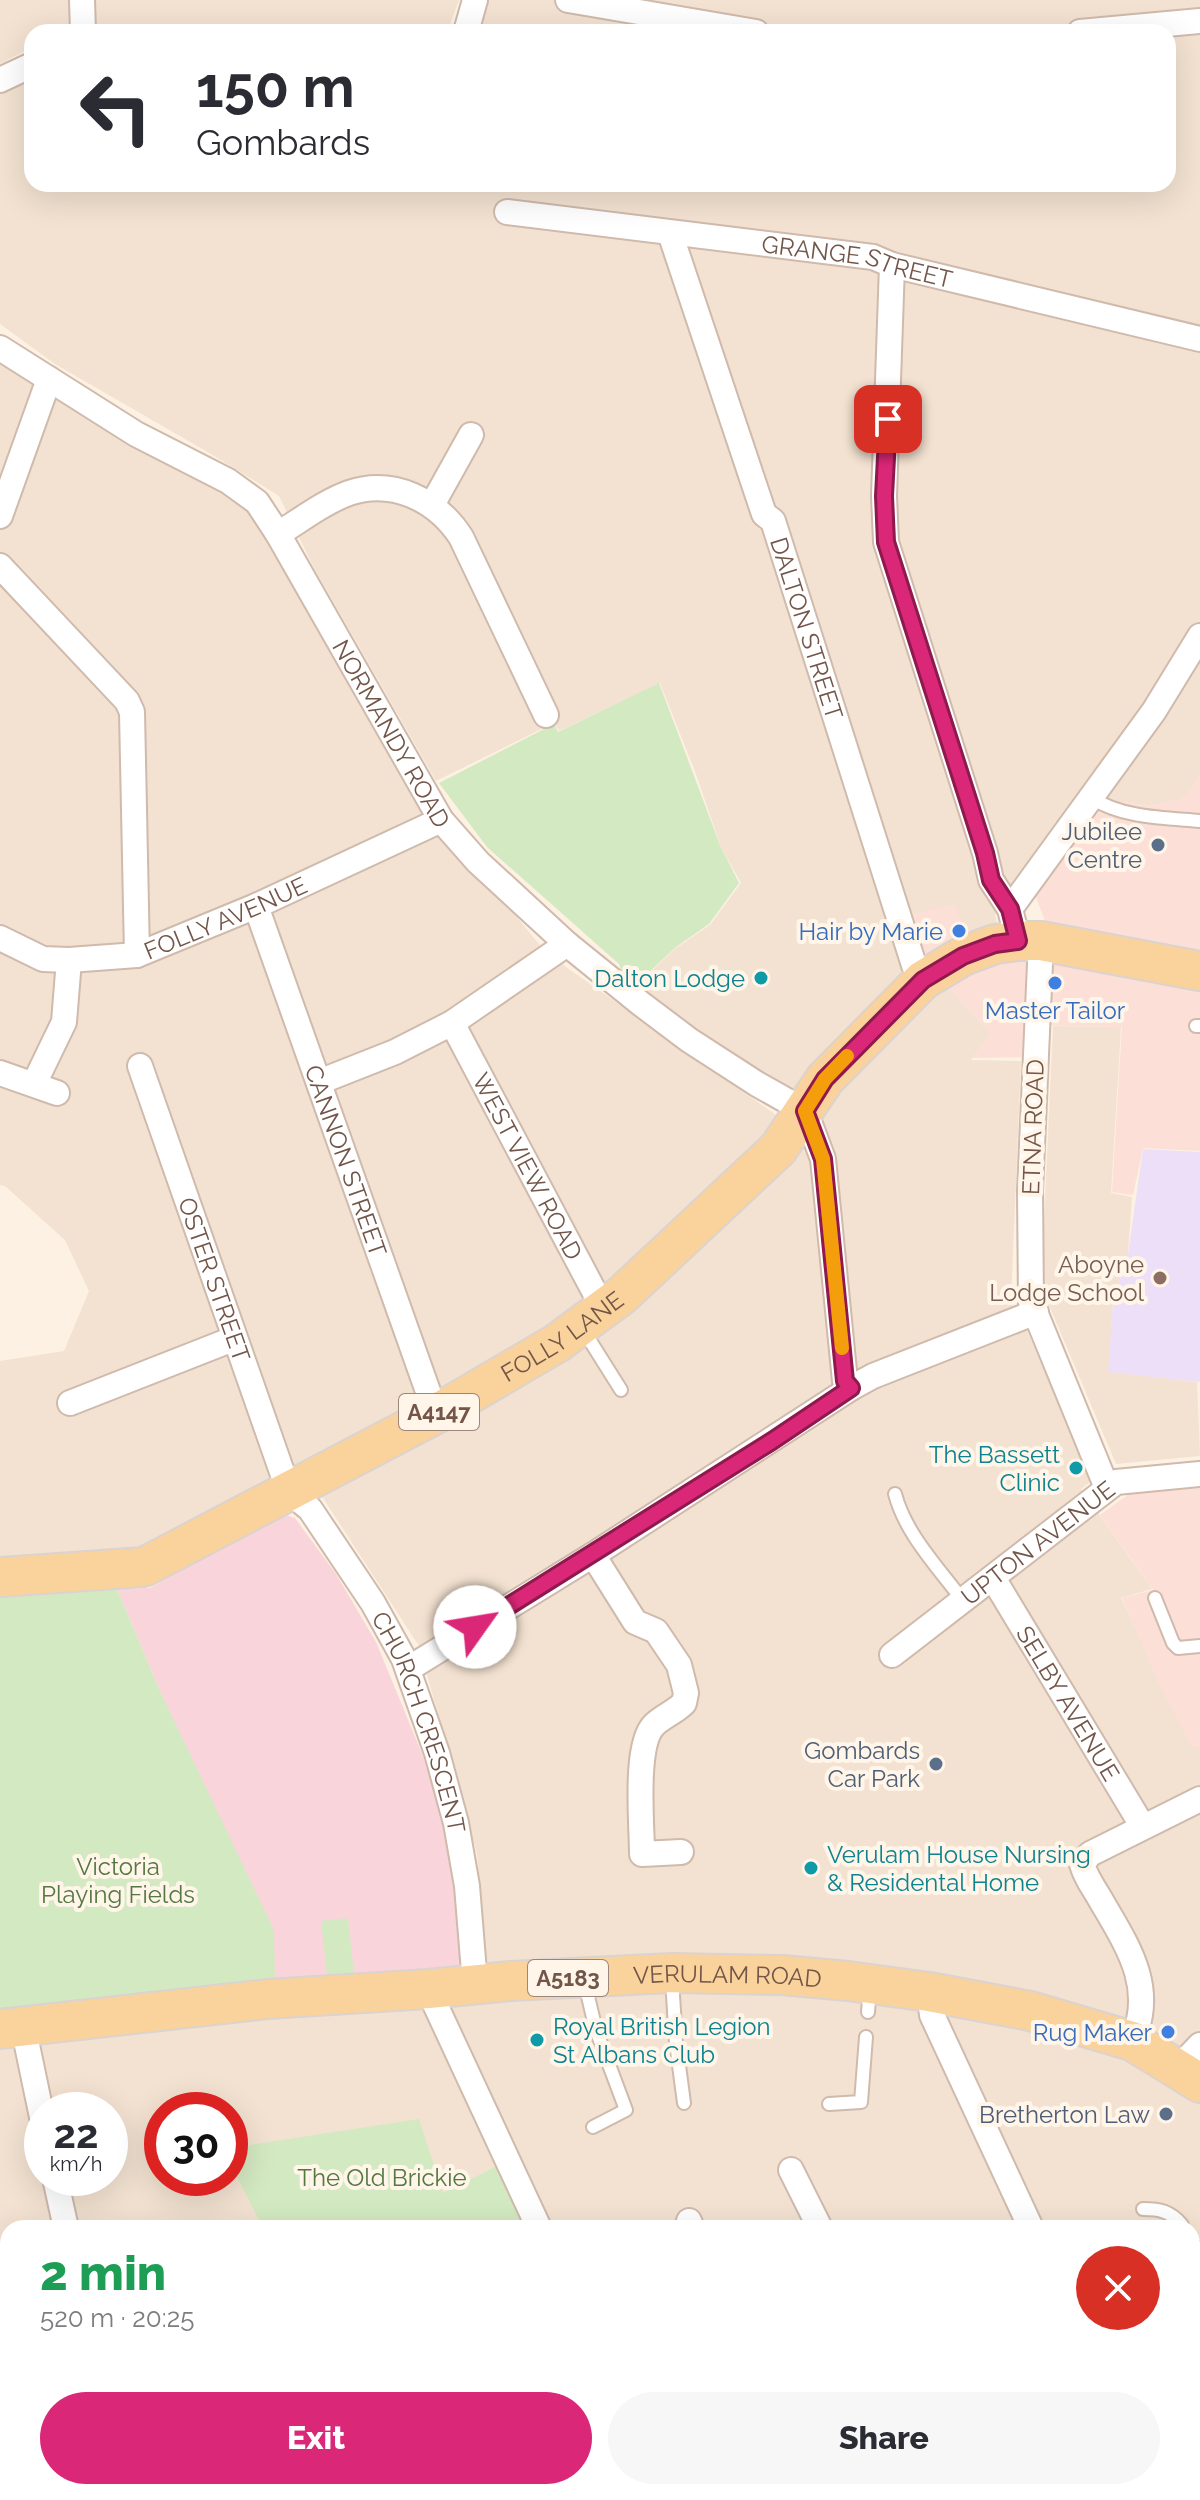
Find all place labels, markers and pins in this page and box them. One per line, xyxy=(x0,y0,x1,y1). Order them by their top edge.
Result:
pin xyxy=(854,385,922,453)
place label: Jubilee Centre xyxy=(1062,817,1142,874)
marker: Jubilee Centre xyxy=(1149,836,1167,854)
place label: Hair by Marie xyxy=(799,917,943,946)
marker: Hair by Marie xyxy=(950,922,968,940)
place label: Dalton Lodge xyxy=(594,964,745,993)
marker: Dalton Lodge xyxy=(752,969,770,987)
marker: Master Tailor xyxy=(1046,974,1064,992)
place label: Master Tailor xyxy=(985,996,1126,1025)
place label: Aboyne Lodge School xyxy=(989,1250,1144,1307)
marker: Aboyne Lodge School xyxy=(1151,1269,1169,1287)
place label: The Bassett Clinic xyxy=(929,1440,1060,1497)
marker: The Bassett Clinic xyxy=(1067,1459,1085,1477)
place label: Gombards Car Park xyxy=(804,1736,920,1793)
marker: Gombards Car Park xyxy=(927,1755,945,1773)
place label: Verulam House Nursing & Residental Home xyxy=(827,1840,1091,1897)
marker: Verulam House Nursing & Residental Home xyxy=(802,1859,820,1877)
place label: Royal British Legion St Albans Club xyxy=(553,2012,771,2069)
place label: Rug Maker xyxy=(1033,2018,1153,2047)
marker: Rug Maker xyxy=(1159,2023,1177,2041)
marker: Royal British Legion St Albans Club xyxy=(528,2031,546,2049)
place label: Bretherton Law xyxy=(979,2100,1150,2129)
marker: Bretherton Law xyxy=(1157,2105,1175,2123)

